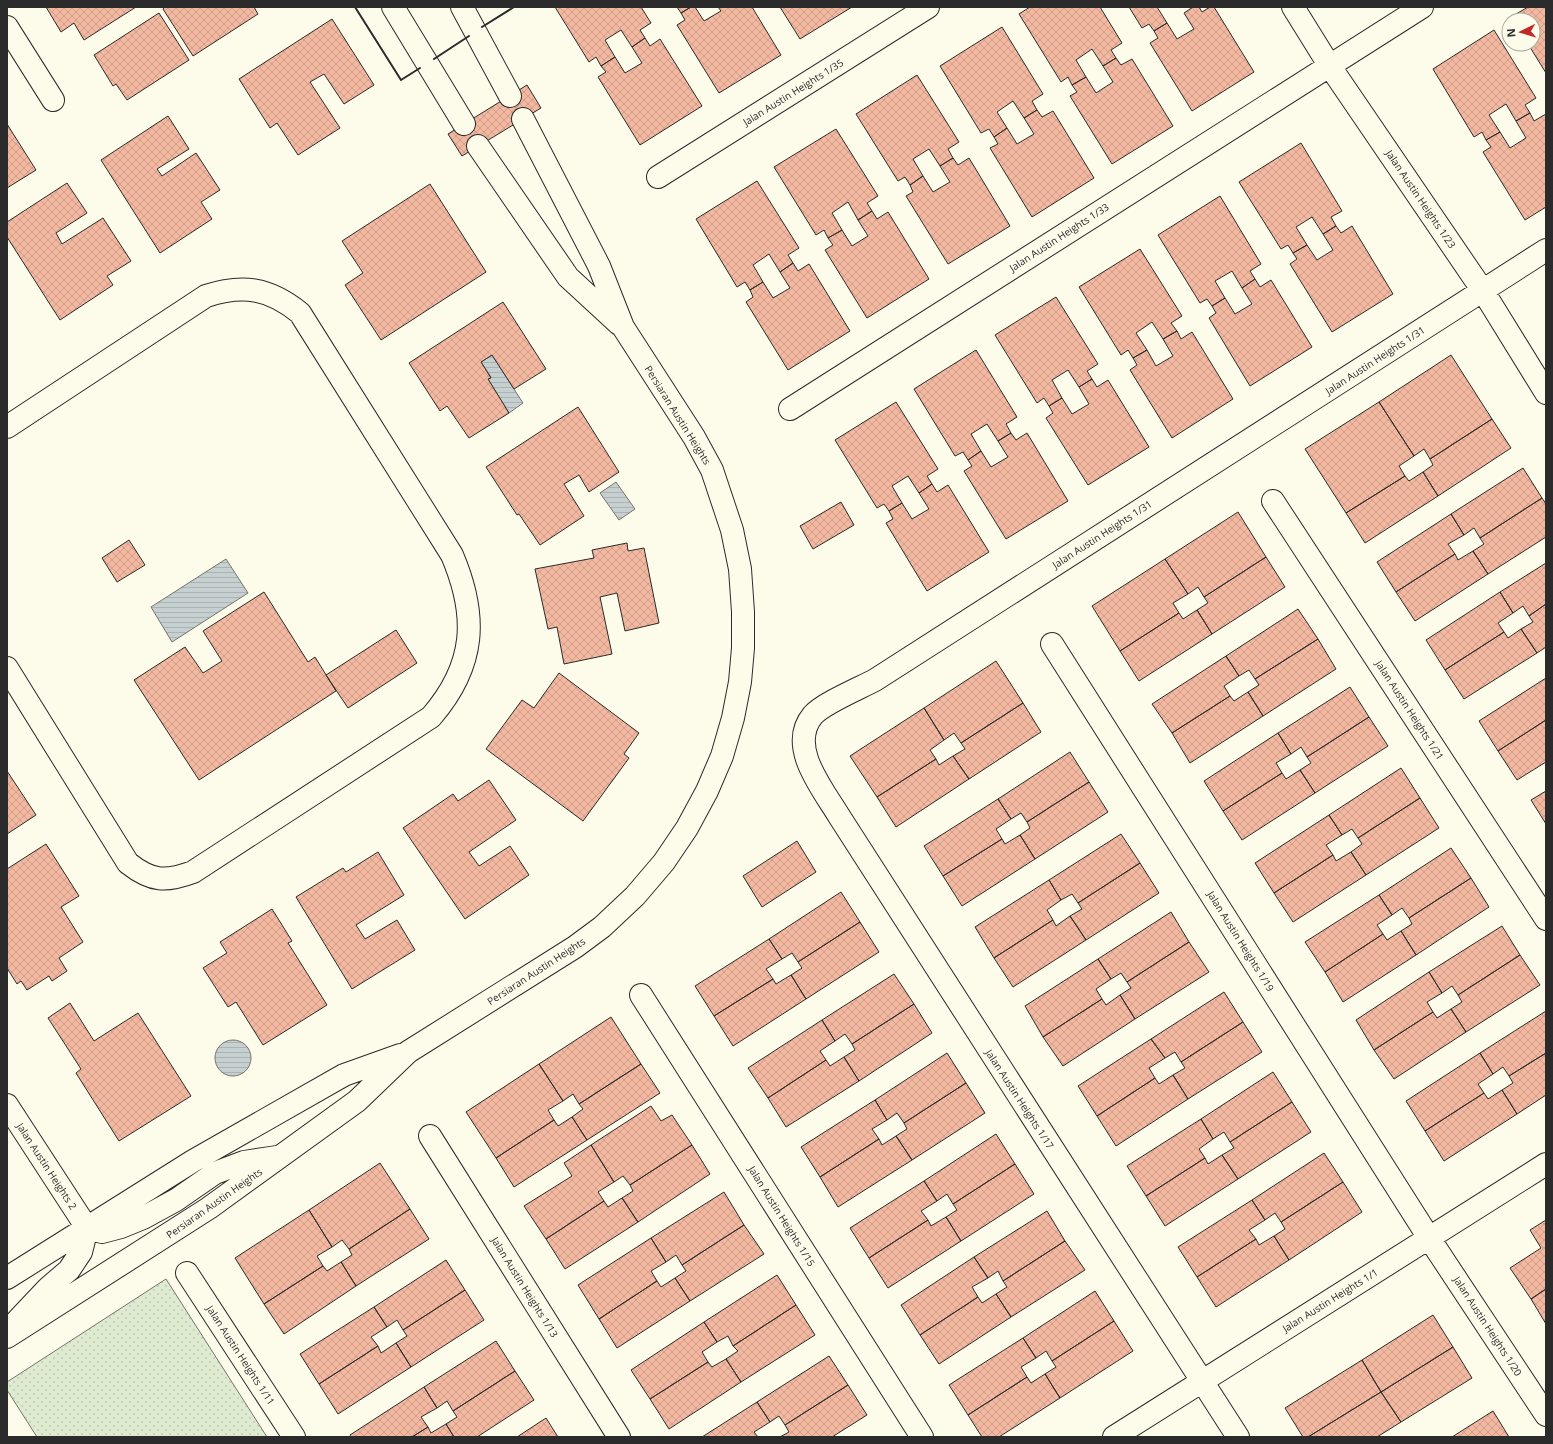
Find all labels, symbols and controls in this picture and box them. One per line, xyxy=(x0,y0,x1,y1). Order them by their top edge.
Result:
north arrow xyxy=(1501,12,1541,52)
text: N xyxy=(1503,28,1518,38)
street label: Jalan Austin Heights 1/35 xyxy=(739,55,846,129)
street label: Jalan Austin Heights 1/23 xyxy=(1382,146,1459,251)
street label: Jalan Austin Heights 1/33 xyxy=(1006,199,1112,275)
street label: Jalan Austin Heights 1/31 xyxy=(1322,323,1427,398)
street label: Persiaran Austin Heights xyxy=(642,363,714,467)
street label: Jalan Austin Heights 1/31 xyxy=(1049,497,1154,572)
street label: Jalan Austin Heights 1/21 xyxy=(1372,657,1447,762)
street label: Jalan Austin Heights 1/19 xyxy=(1204,887,1278,994)
street label: Persiaran Austin Heights xyxy=(484,934,588,1008)
street label: Jalan Austin Heights 1/17 xyxy=(982,1046,1058,1152)
street label: Jalan Austin Heights 2 xyxy=(13,1119,80,1212)
street label: Jalan Austin Heights 1/15 xyxy=(745,1162,819,1269)
street label: Persiaran Austin Heights xyxy=(163,1164,265,1242)
street label: Jalan Austin Heights 1/13 xyxy=(488,1233,562,1340)
street label: Jalan Austin Heights 1/1 xyxy=(1279,1265,1380,1336)
street label: Jalan Austin Heights 1/20 xyxy=(1450,1273,1526,1379)
street label: Jalan Austin Heights 1/11 xyxy=(203,1302,278,1407)

